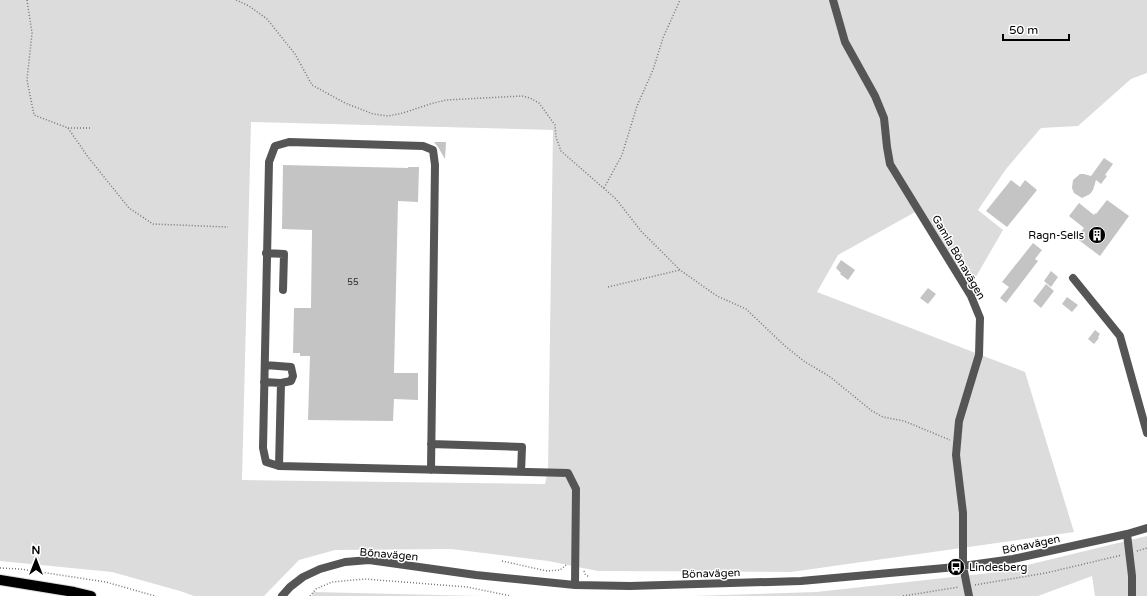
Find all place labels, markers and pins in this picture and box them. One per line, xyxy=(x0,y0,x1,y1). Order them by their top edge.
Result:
building icon: Ragn-Sells xyxy=(1087,225,1107,245)
place label: Ragn-Sells xyxy=(1028,229,1084,242)
bus stop icon: Lindesberg xyxy=(946,557,966,577)
place label: Lindesberg xyxy=(969,561,1027,574)

